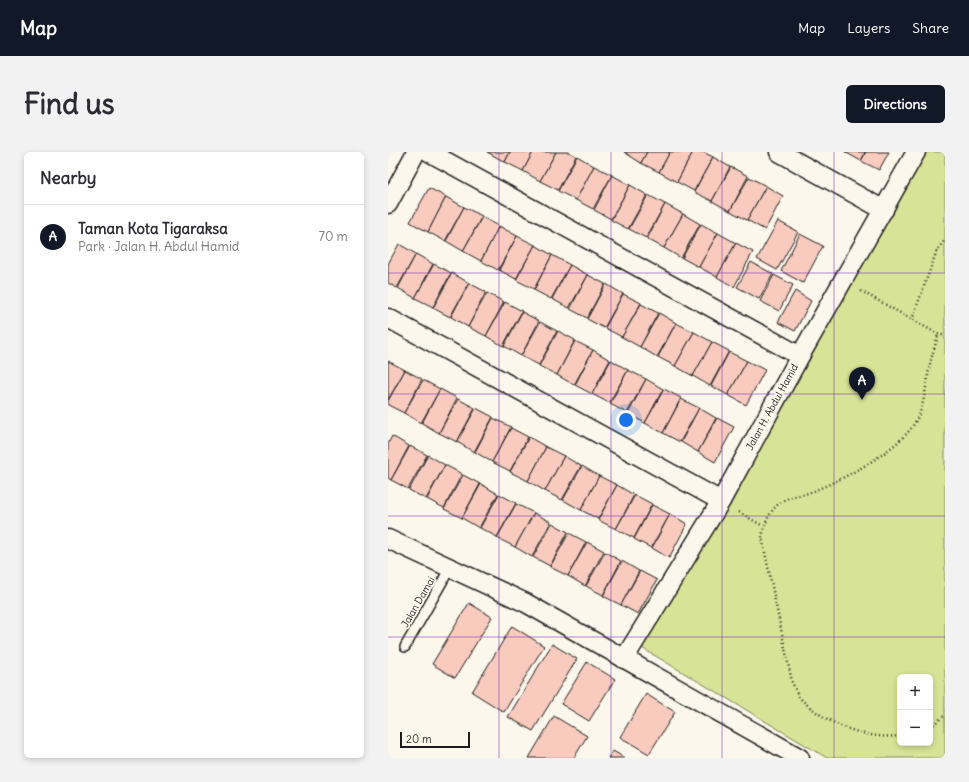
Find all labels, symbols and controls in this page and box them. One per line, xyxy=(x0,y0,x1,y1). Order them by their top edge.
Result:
text: Map xyxy=(20,16,57,40)
text: Map xyxy=(798,19,825,37)
text: Layers xyxy=(847,19,890,37)
text: Share xyxy=(912,19,949,37)
button: Directions xyxy=(846,85,945,123)
text: Find us xyxy=(24,86,115,122)
text: Nearby xyxy=(40,167,96,189)
text: Taman Kota Tigaraksa xyxy=(78,219,228,238)
text: A xyxy=(49,228,57,245)
text: 70 m xyxy=(319,228,348,245)
text: Park · Jalan H. Abdul Hamid xyxy=(78,238,240,255)
street label: Jalan H. Abdul Hamid xyxy=(743,362,801,452)
pin: A xyxy=(849,367,875,400)
your location xyxy=(616,410,636,430)
street label: Jalan Damai xyxy=(398,574,438,630)
map controls xyxy=(897,674,933,746)
button: + xyxy=(897,674,933,710)
button: − xyxy=(897,710,933,746)
scale bar xyxy=(400,730,470,749)
text: 20 m xyxy=(406,732,432,746)

